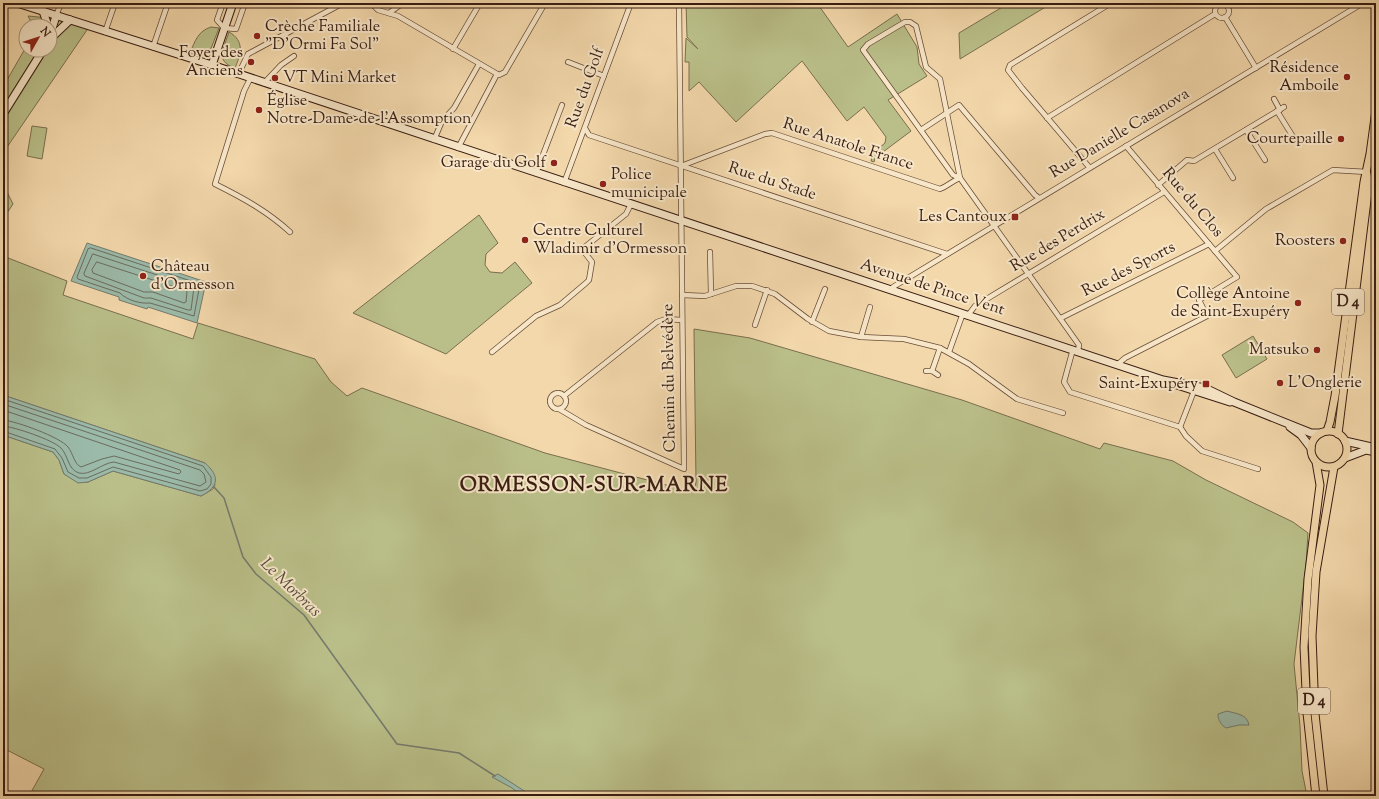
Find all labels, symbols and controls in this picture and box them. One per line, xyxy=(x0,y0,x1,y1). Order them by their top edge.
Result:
place label: Crèche Familiale "D'Ormi Fa Sol" xyxy=(265,16,380,57)
north arrow xyxy=(18,18,58,58)
text: N xyxy=(35,23,54,41)
marker: Crèche Familiale "D'Ormi Fa Sol" xyxy=(252,31,262,41)
place label: Foyer des Anciens xyxy=(179,42,243,83)
street label: Rue du Golf xyxy=(561,43,612,132)
marker: Foyer des Anciens xyxy=(246,57,256,67)
place label: Résidence Amboile xyxy=(1269,57,1339,98)
place label: VT Mini Market xyxy=(283,67,397,90)
marker: Résidence Amboile xyxy=(1342,72,1352,82)
marker: VT Mini Market xyxy=(270,73,280,83)
street label: Rue Danielle Casanova xyxy=(1046,83,1195,185)
place label: Église Notre-Dame-de-l'Assomption xyxy=(267,90,472,131)
marker: Église Notre-Dame-de-l'Assomption xyxy=(254,105,264,115)
street label: Rue Anatole France xyxy=(780,113,916,177)
place label: Courtepaille xyxy=(1247,128,1333,151)
marker: Courtepaille xyxy=(1336,134,1346,144)
place label: Garage du Golf xyxy=(441,152,547,175)
street label: Rue du Stade xyxy=(725,157,819,207)
marker: Garage du Golf xyxy=(549,158,559,168)
street label: Rue du Clos xyxy=(1156,163,1228,243)
place label: Police municipale xyxy=(611,164,687,205)
marker: Police municipale xyxy=(598,179,608,189)
street label: Rue des Perdrix xyxy=(1006,203,1110,278)
place label: Les Cantoux xyxy=(919,206,1007,229)
marker: Les Cantoux xyxy=(1010,212,1020,222)
place label: Centre Culturel Wladimir d'Ormesson xyxy=(533,220,688,261)
place label: Roosters xyxy=(1275,230,1335,253)
marker: Centre Culturel Wladimir d'Ormesson xyxy=(520,235,530,245)
marker: Roosters xyxy=(1338,236,1348,246)
street label: Rue des Sports xyxy=(1078,237,1180,303)
street label: Avenue de Pince Vent xyxy=(857,254,1008,322)
place label: Château d'Ormesson xyxy=(151,256,236,297)
marker: Château d'Ormesson xyxy=(138,271,148,281)
place label: Collège Antoine de Saint-Exupéry xyxy=(1171,283,1290,324)
road number: D 4 xyxy=(1332,289,1364,315)
marker: Collège Antoine de Saint-Exupéry xyxy=(1293,298,1303,308)
street label: Chemin du Belvédère xyxy=(657,303,683,453)
place label: Matsuko xyxy=(1249,339,1309,362)
marker: Matsuko xyxy=(1312,345,1322,355)
place label: L'Onglerie xyxy=(1288,372,1362,395)
place label: Saint-Exupéry xyxy=(1099,373,1198,396)
marker: L'Onglerie xyxy=(1275,378,1285,388)
marker: Saint-Exupéry xyxy=(1201,379,1211,389)
district label: ORMESSON-SUR-MARNE xyxy=(460,472,728,501)
water label: Le Morbras xyxy=(254,553,326,623)
road number: D 4 xyxy=(1298,688,1330,714)

